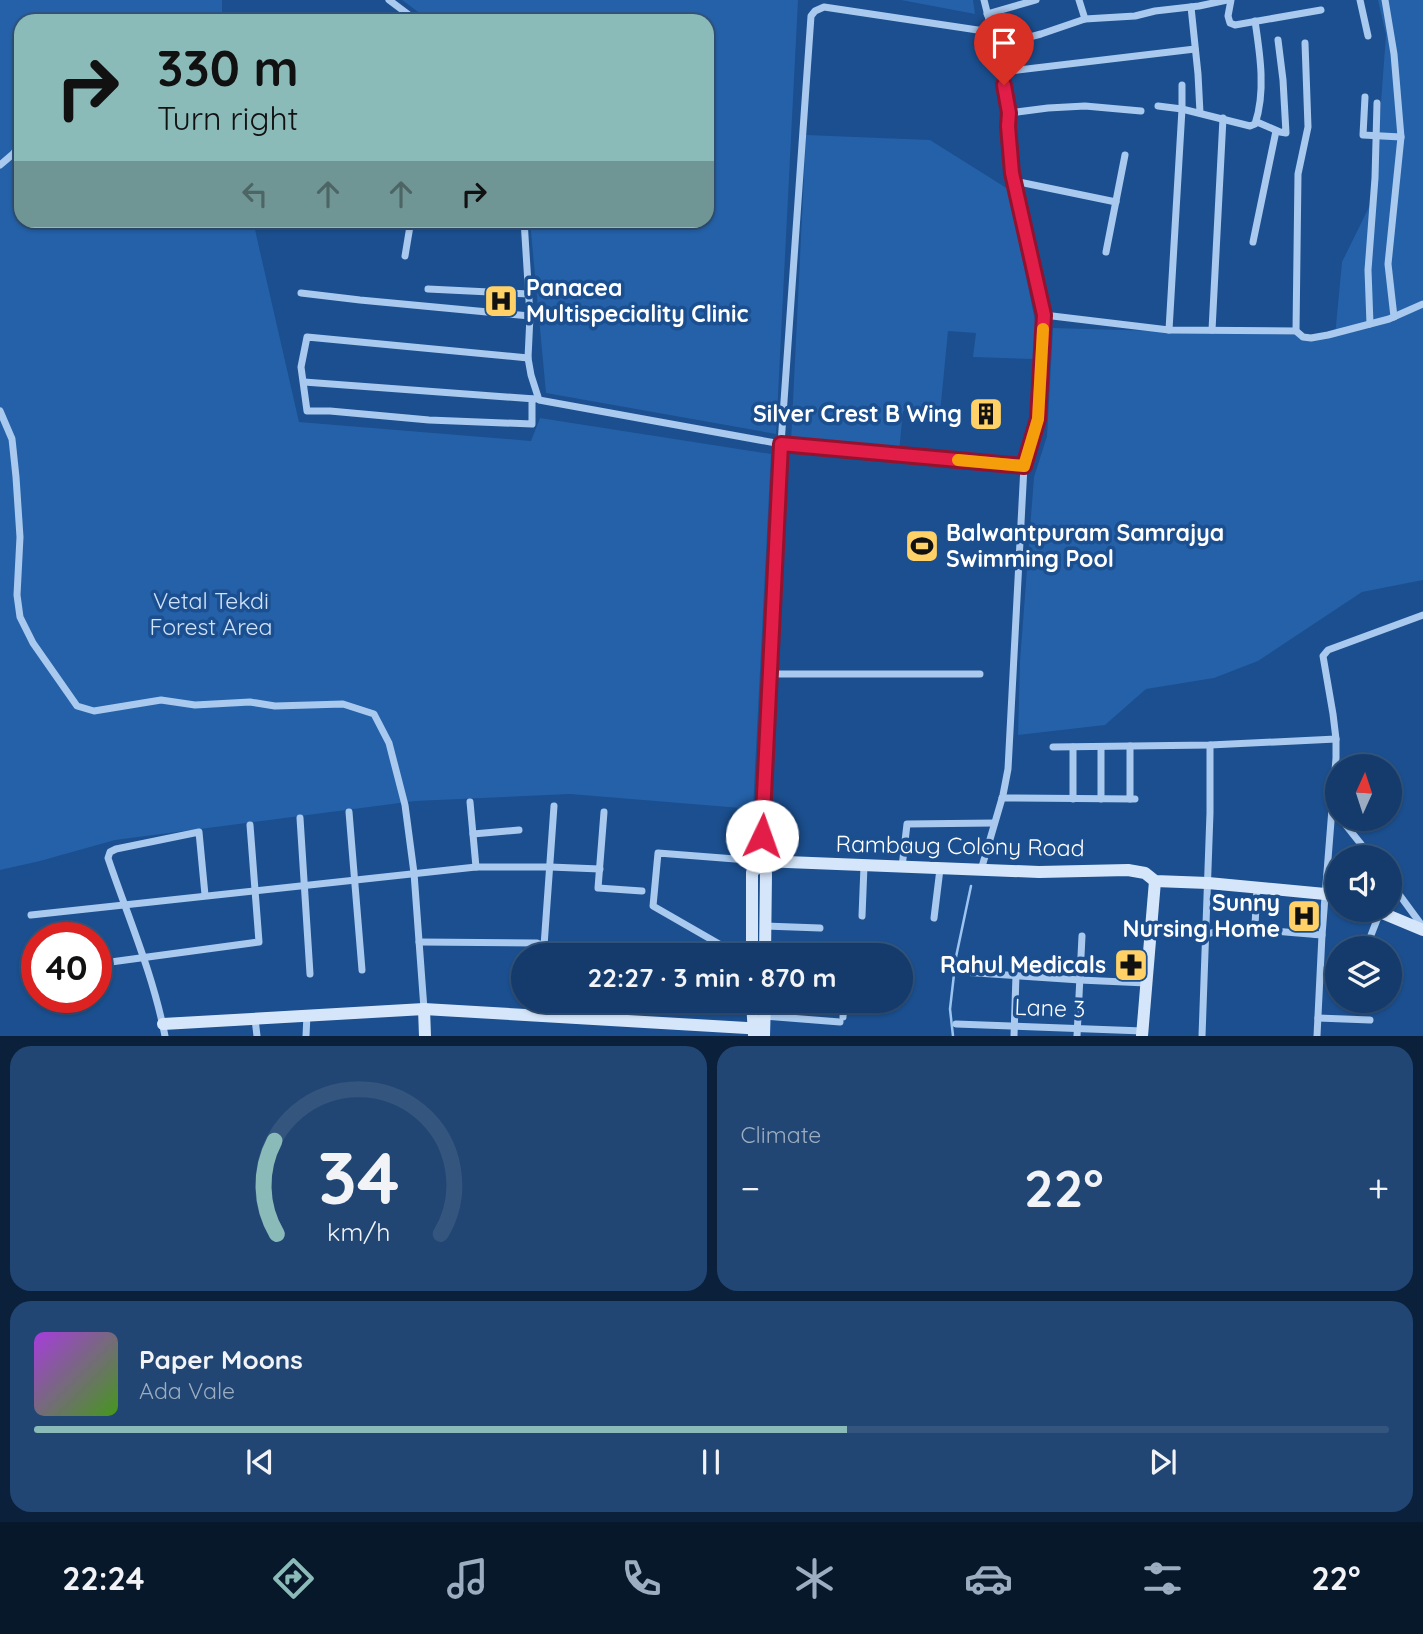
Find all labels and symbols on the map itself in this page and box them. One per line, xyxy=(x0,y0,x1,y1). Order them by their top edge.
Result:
pin xyxy=(974,13,1034,85)
place label: Panacea Multispeciality Clinic xyxy=(526,273,748,328)
hospital icon: Panacea Multispeciality Clinic xyxy=(482,282,520,320)
building icon: Silver Crest B Wing xyxy=(967,395,1005,433)
place label: Silver Crest B Wing xyxy=(753,399,962,428)
place label: Balwantpuram Samrajya Swimming Pool xyxy=(946,518,1224,573)
sports icon: Balwantpuram Samrajya Swimming Pool xyxy=(903,527,941,565)
park label: Vetal Tekdi Forest Area xyxy=(149,586,273,641)
north arrow xyxy=(1325,754,1402,831)
position arrow xyxy=(725,799,799,873)
street label: Rambaug Colony Road xyxy=(835,829,1085,862)
place label: Sunny Nursing Home xyxy=(1123,888,1280,943)
hospital icon: Sunny Nursing Home xyxy=(1285,897,1323,935)
speed limit sign: 40 xyxy=(21,922,112,1013)
pharmacy icon: Rahul Medicals xyxy=(1112,946,1150,984)
place label: Rahul Medicals xyxy=(940,950,1106,979)
street label: Lane 3 xyxy=(1014,992,1086,1023)

